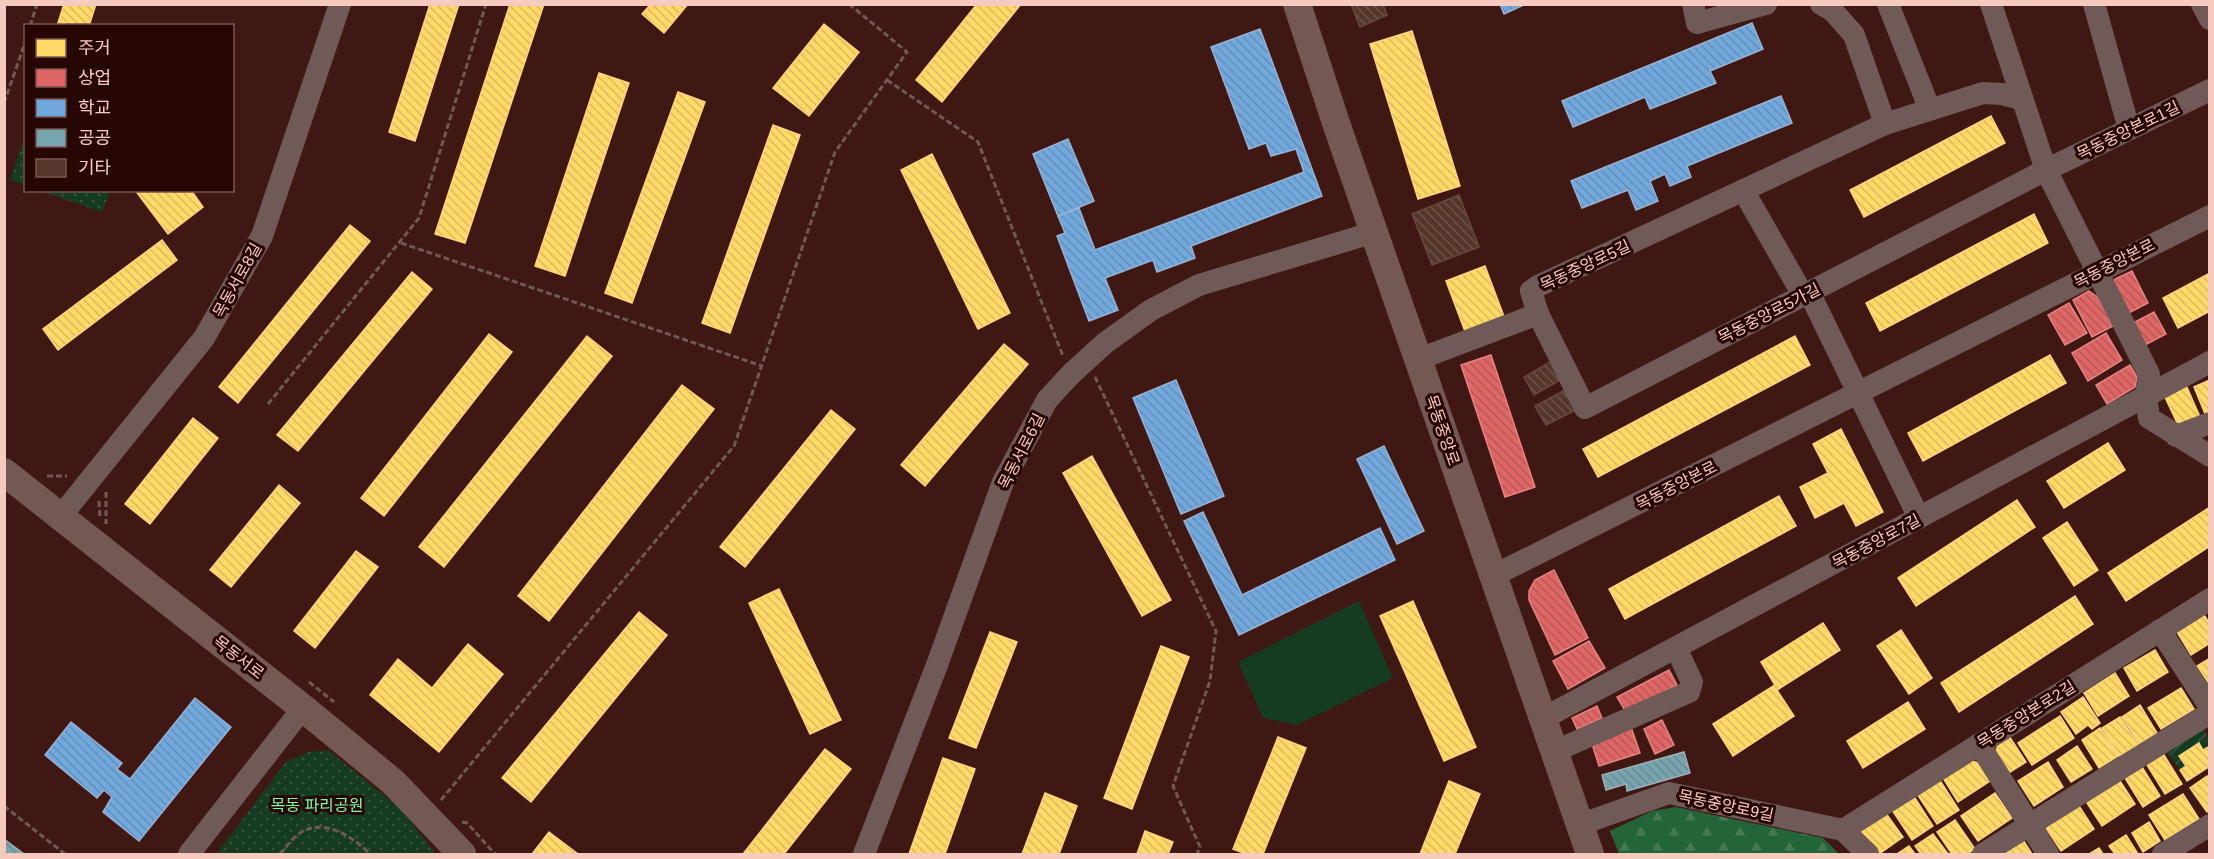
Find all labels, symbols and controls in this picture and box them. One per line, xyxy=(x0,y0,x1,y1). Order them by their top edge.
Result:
legend xyxy=(24,24,234,192)
text: 주거 xyxy=(78,38,111,58)
text: 상업 xyxy=(78,68,111,88)
text: 학교 xyxy=(78,98,111,118)
street label: 목동중앙본로1길 xyxy=(2074,98,2182,163)
text: 공공 xyxy=(78,128,111,148)
text: 기타 xyxy=(78,158,112,178)
street label: 목동중앙본로 xyxy=(2071,236,2158,291)
street label: 목동중앙로5길 xyxy=(1538,237,1633,294)
street label: 목동서로8길 xyxy=(210,240,265,320)
street label: 목동중앙로5가길 xyxy=(1715,280,1823,346)
street label: 목동중앙로 xyxy=(1423,393,1463,468)
street label: 목동서로6길 xyxy=(995,411,1048,492)
street label: 목동중앙본로 xyxy=(1633,458,1720,513)
street label: 목동중앙로7길 xyxy=(1829,511,1923,572)
street label: 목동서로 xyxy=(210,633,267,682)
street label: 목동중앙본로2길 xyxy=(1974,678,2078,751)
street label: 목동중앙로9길 xyxy=(1677,787,1775,824)
park label: 목동 파리공원 xyxy=(271,797,363,814)

